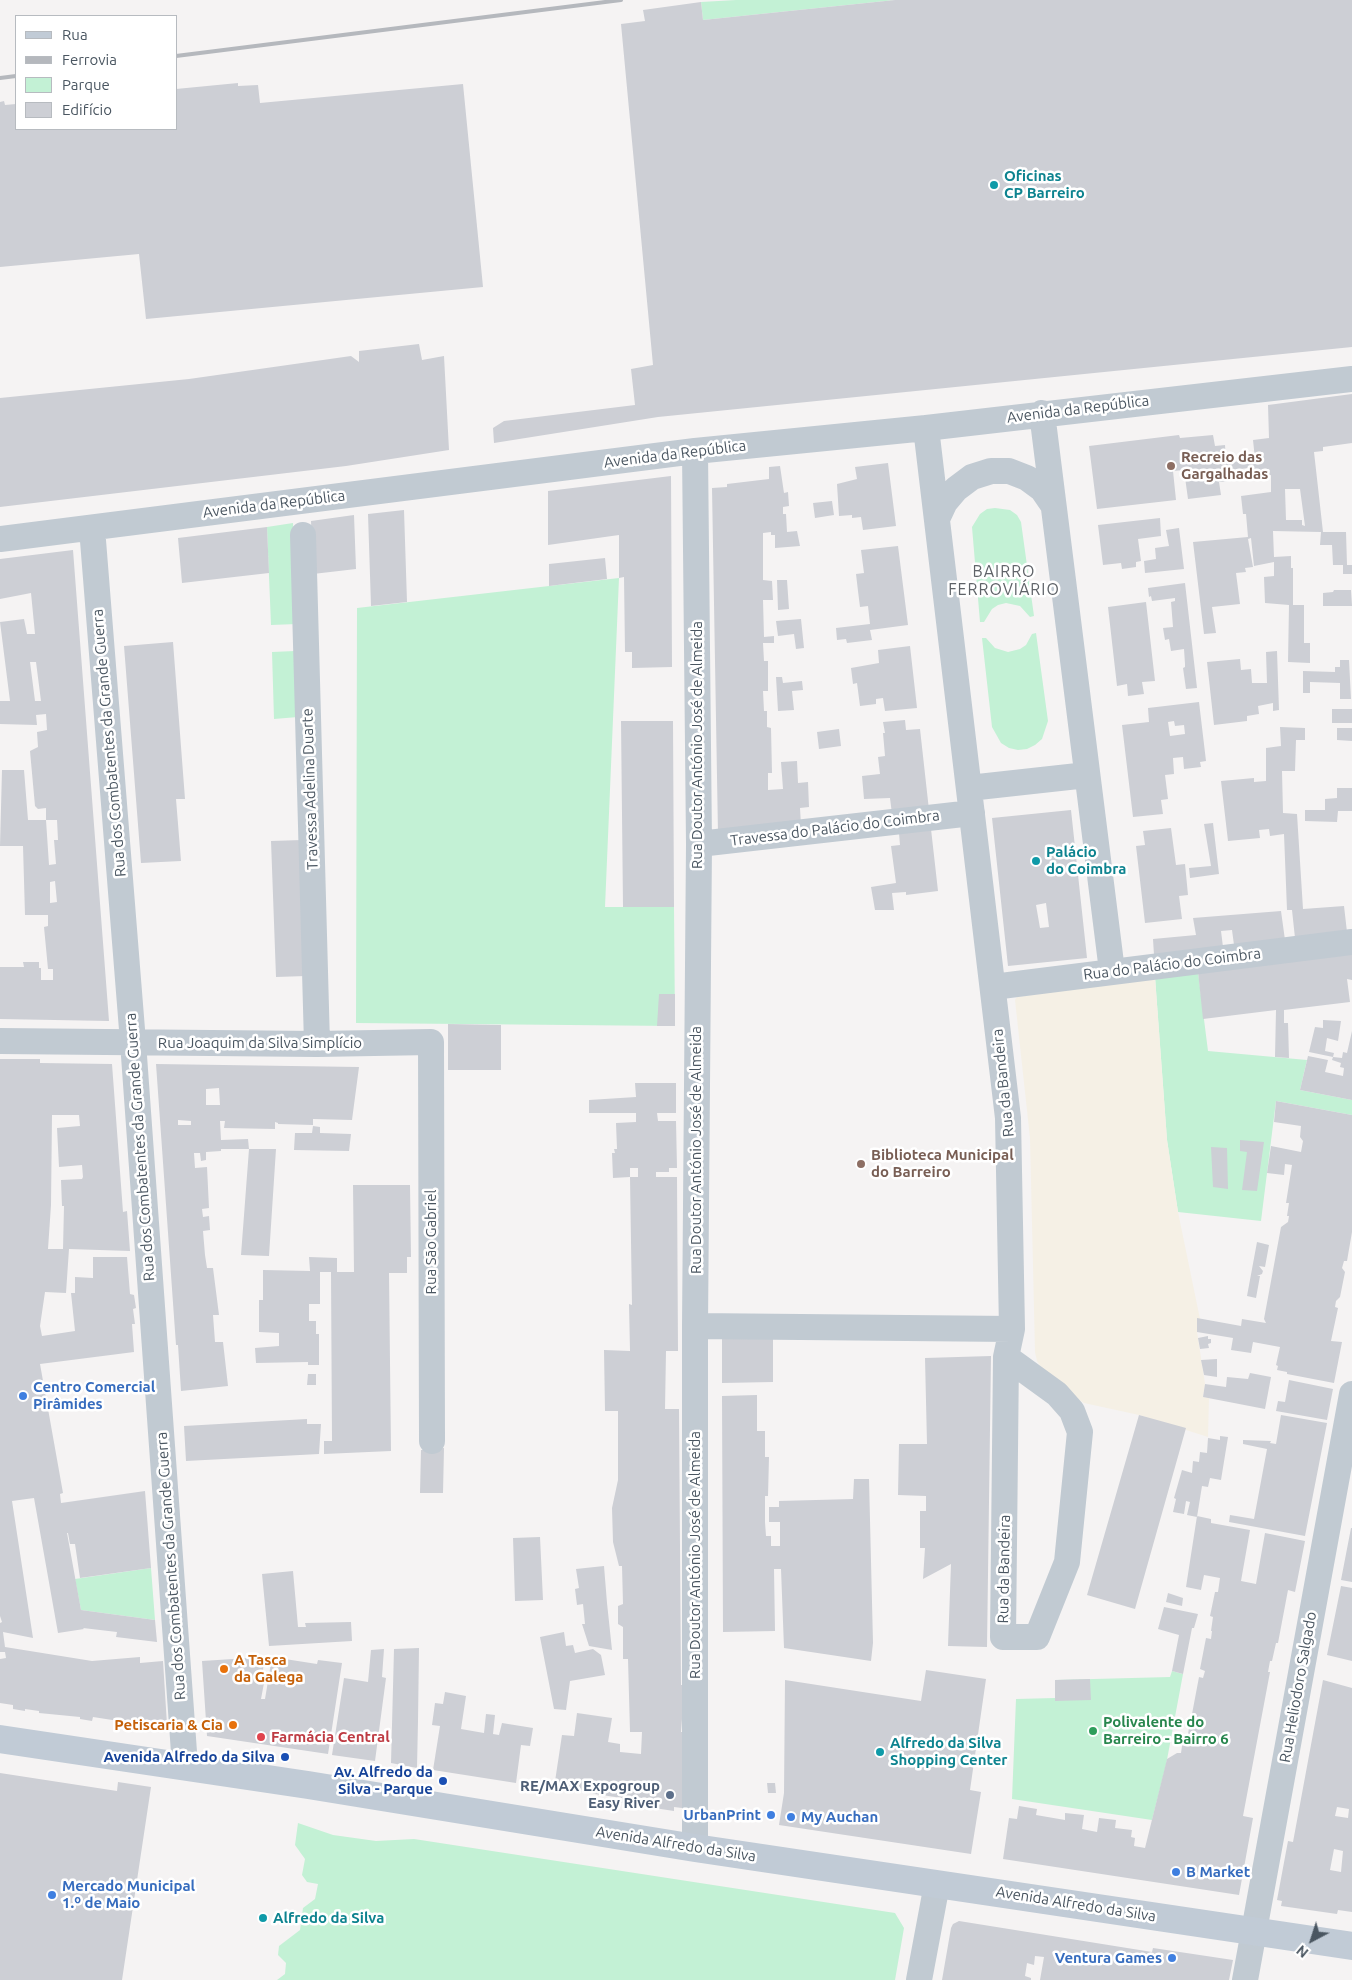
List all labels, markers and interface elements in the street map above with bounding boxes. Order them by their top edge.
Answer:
legend [15,15,178,130]
text: Rua [62,26,88,43]
text: Ferrovia [62,51,117,68]
text: Parque [62,76,110,93]
text: Edifício [62,101,112,118]
place label: Oficinas CP Barreiro [1004,167,1085,202]
marker: Oficinas CP Barreiro [988,179,1000,191]
street label: Avenida da República [1006,391,1150,427]
street label: Avenida da República [603,436,747,472]
place label: Recreio das Gargalhadas [1181,448,1268,483]
marker: Recreio das Gargalhadas [1165,460,1177,472]
street label: Avenida da República [202,486,346,522]
district label: BAIRRO FERROVIÁRIO [947,562,1061,600]
street label: Rua dos Combatentes da Grande Guerra [88,608,130,878]
street label: Rua Doutor António José de Almeida [688,621,706,869]
street label: Travessa Adelina Duarte [298,708,322,870]
street label: Travessa do Palácio do Coimbra [729,806,941,850]
place label: Palácio do Coimbra [1046,843,1126,878]
marker: Palácio do Coimbra [1030,855,1042,867]
street label: Rua do Palácio do Coimbra [1082,944,1262,984]
street label: Rua dos Combatentes da Grande Guerra [122,1012,158,1282]
street label: Rua Doutor António José de Almeida [687,1026,705,1274]
street label: Rua da Bandeira [988,1028,1018,1138]
street label: Rua Joaquim da Silva Simplício [158,1034,362,1052]
place label: Biblioteca Municipal do Barreiro [871,1146,1014,1181]
marker: Biblioteca Municipal do Barreiro [855,1158,867,1170]
street label: Rua São Gabriel [422,1190,440,1294]
place label: Centro Comercial Pirâmides [33,1378,155,1413]
marker: Centro Comercial Pirâmides [17,1390,29,1402]
street label: Rua dos Combatentes da Grande Guerra [153,1431,189,1701]
street label: Rua Doutor António José de Almeida [686,1431,704,1679]
street label: Rua da Bandeira [994,1514,1014,1624]
street label: Rua Heliodoro Salgado [1276,1610,1320,1764]
place label: A Tasca da Galega [234,1651,303,1686]
marker: A Tasca da Galega [218,1663,230,1675]
place label: Polivalente do Barreiro - Bairro 6 [1103,1713,1229,1748]
place label: Petiscaria & Cia [114,1716,223,1734]
marker: Petiscaria & Cia [227,1719,239,1731]
marker: Polivalente do Barreiro - Bairro 6 [1087,1725,1099,1737]
place label: Farmácia Central [271,1728,390,1746]
marker: Farmácia Central [255,1731,267,1743]
place label: Alfredo da Silva Shopping Center [890,1734,1008,1769]
marker: Alfredo da Silva Shopping Center [874,1746,886,1758]
place label: Avenida Alfredo da Silva [103,1748,275,1766]
marker: Avenida Alfredo da Silva [279,1751,291,1763]
place label: Av. Alfredo da Silva - Parque [334,1763,433,1798]
marker: Av. Alfredo da Silva - Parque [437,1775,449,1787]
place label: RE/MAX Expogroup Easy River [520,1777,660,1812]
marker: RE/MAX Expogroup Easy River [664,1789,676,1801]
place label: UrbanPrint [683,1806,761,1824]
place label: My Auchan [801,1808,878,1826]
marker: UrbanPrint [765,1809,777,1821]
marker: My Auchan [785,1811,797,1823]
street label: Avenida Alfredo da Silva [595,1822,757,1866]
place label: B Market [1186,1863,1250,1881]
marker: B Market [1170,1866,1182,1878]
place label: Mercado Municipal 1.º de Maio [62,1877,195,1912]
street label: Avenida Alfredo da Silva [995,1882,1157,1926]
marker: Mercado Municipal 1.º de Maio [46,1889,58,1901]
place label: Alfredo da Silva [273,1909,384,1927]
marker: Alfredo da Silva [257,1912,269,1924]
north arrow [1287,1915,1337,1965]
text: N [1293,1942,1312,1961]
place label: Ventura Games [1055,1949,1162,1967]
marker: Ventura Games [1166,1952,1178,1964]

